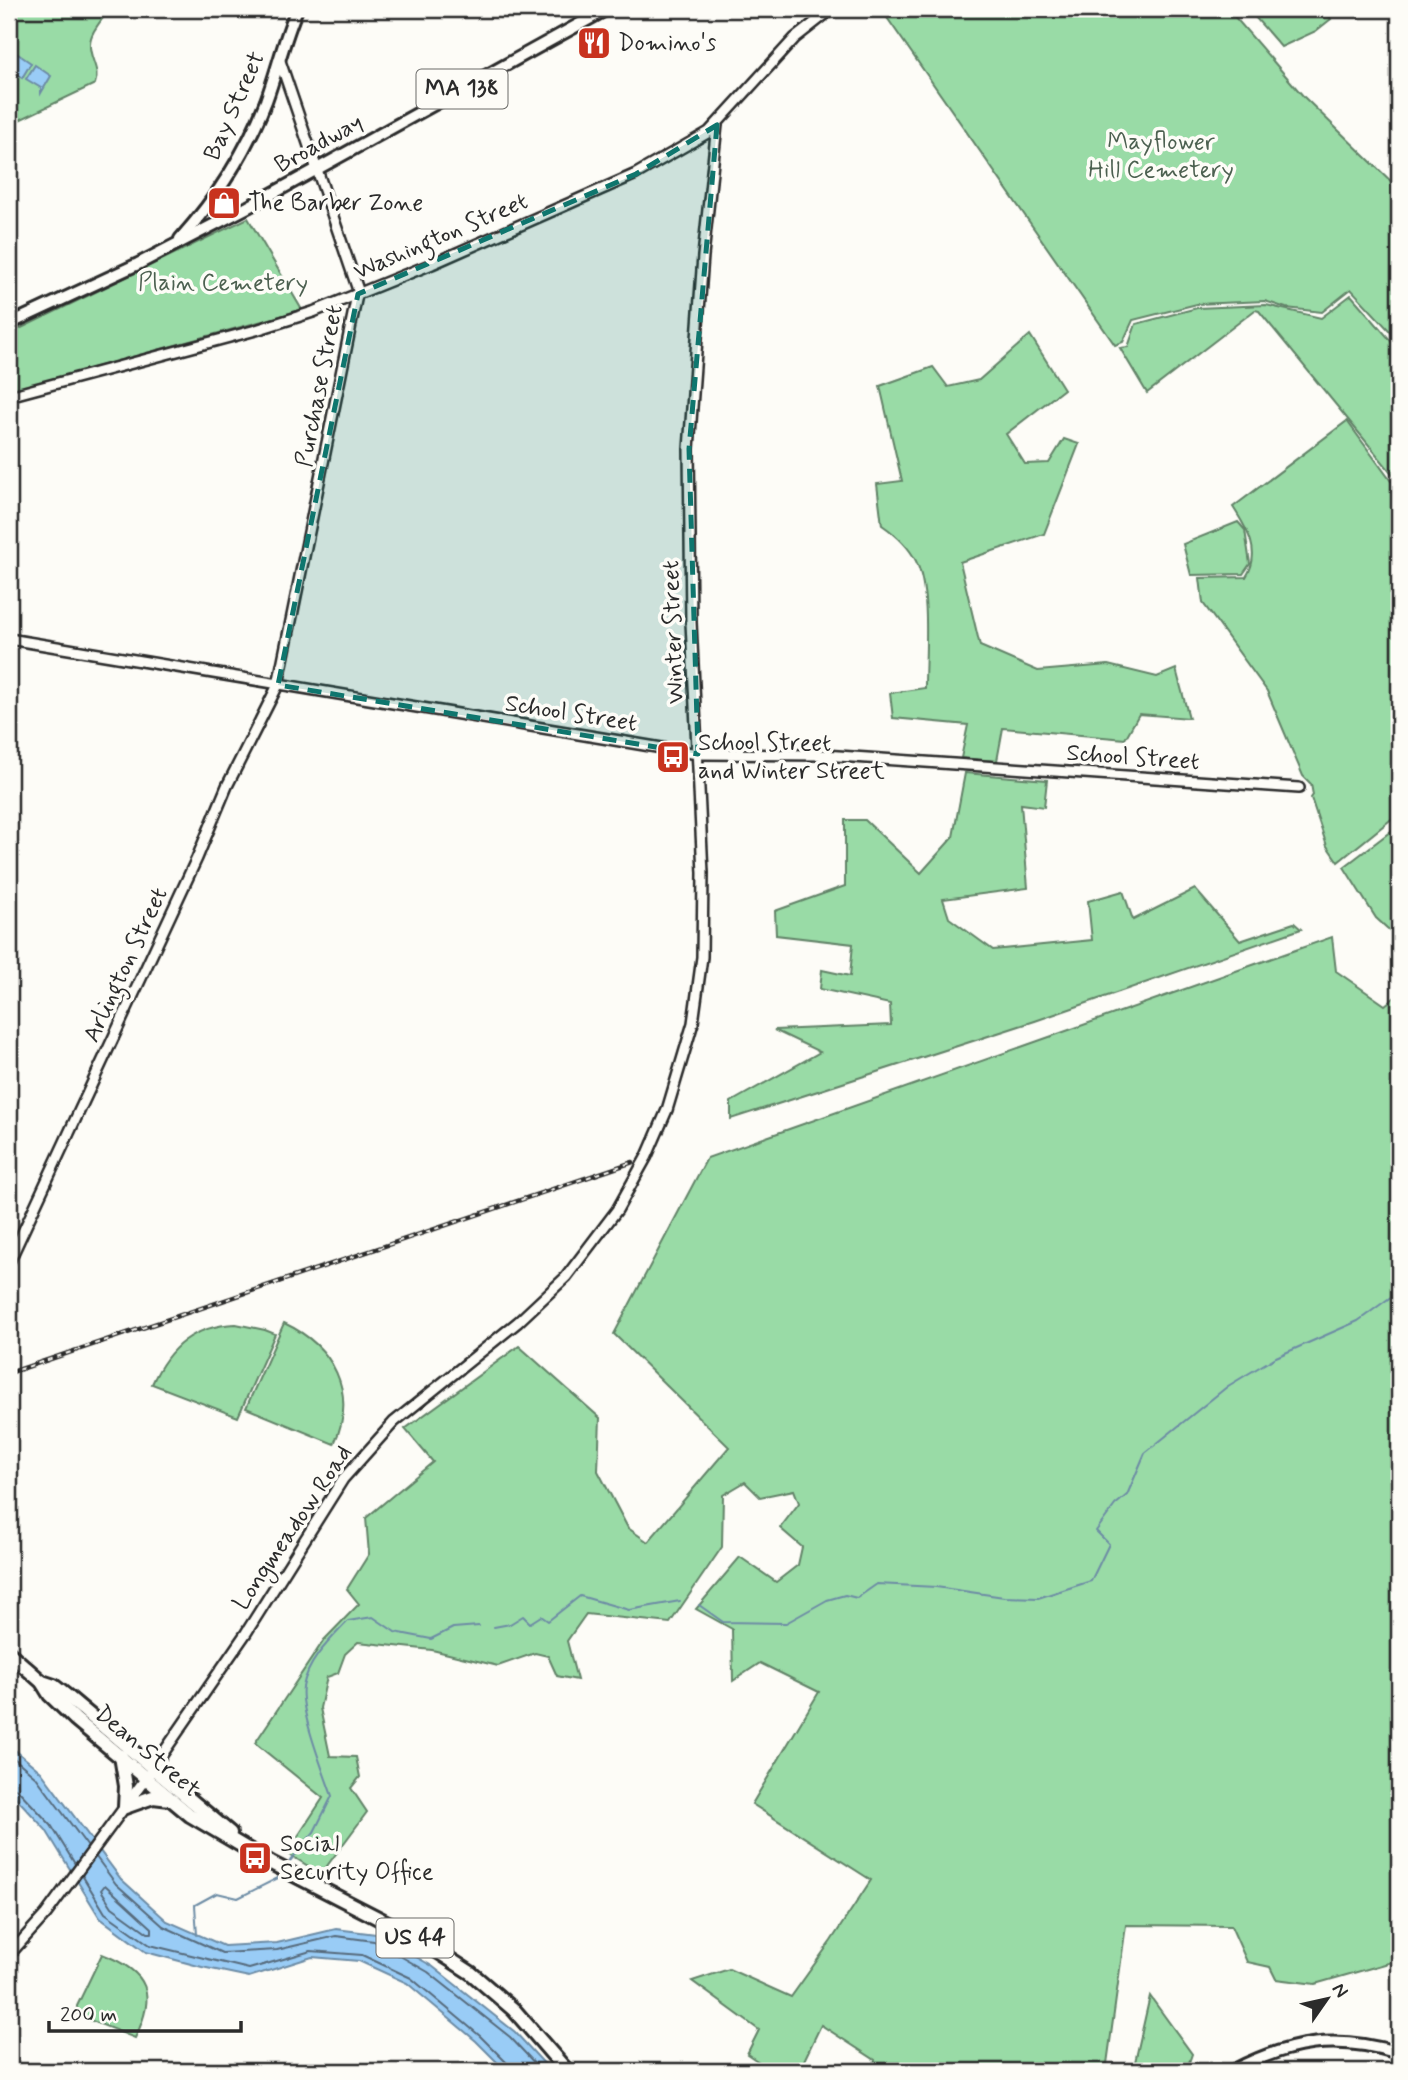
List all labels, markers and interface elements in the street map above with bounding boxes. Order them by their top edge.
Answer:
restaurant icon: Domino's [575,24,613,62]
place label: Domino's [618,28,717,59]
street label: Bay Street [197,47,273,165]
road number: MA 138 [416,69,508,108]
street label: Broadway [269,107,369,181]
park label: Mayflower Hill Cemetery [1088,127,1234,186]
shop icon: The Barber Zone [205,184,243,222]
street label: Washington Street [349,186,534,290]
place label: The Barber Zone [248,188,423,219]
park label: Plain Cemetery [138,268,308,299]
street label: Purchase Street [289,302,351,470]
street label: Winter Street [656,560,692,704]
street label: School Street [503,688,639,740]
place label: School Street and Winter Street [698,728,885,787]
bus stop icon: School Street and Winter Street [654,738,692,776]
street label: School Street [1065,738,1201,778]
street label: Arlington Street [77,882,178,1049]
street label: Longmeadow Road [226,1440,361,1618]
street label: Dean Street [88,1699,206,1805]
place label: Social Security Office [280,1829,434,1888]
bus stop icon: Social Security Office [236,1839,274,1877]
road number: US 44 [376,1918,453,1957]
north arrow [1292,1965,1362,2035]
text: N [1326,1978,1354,2003]
scale bar [49,1989,242,2033]
text: 200 m [60,2001,117,2029]

